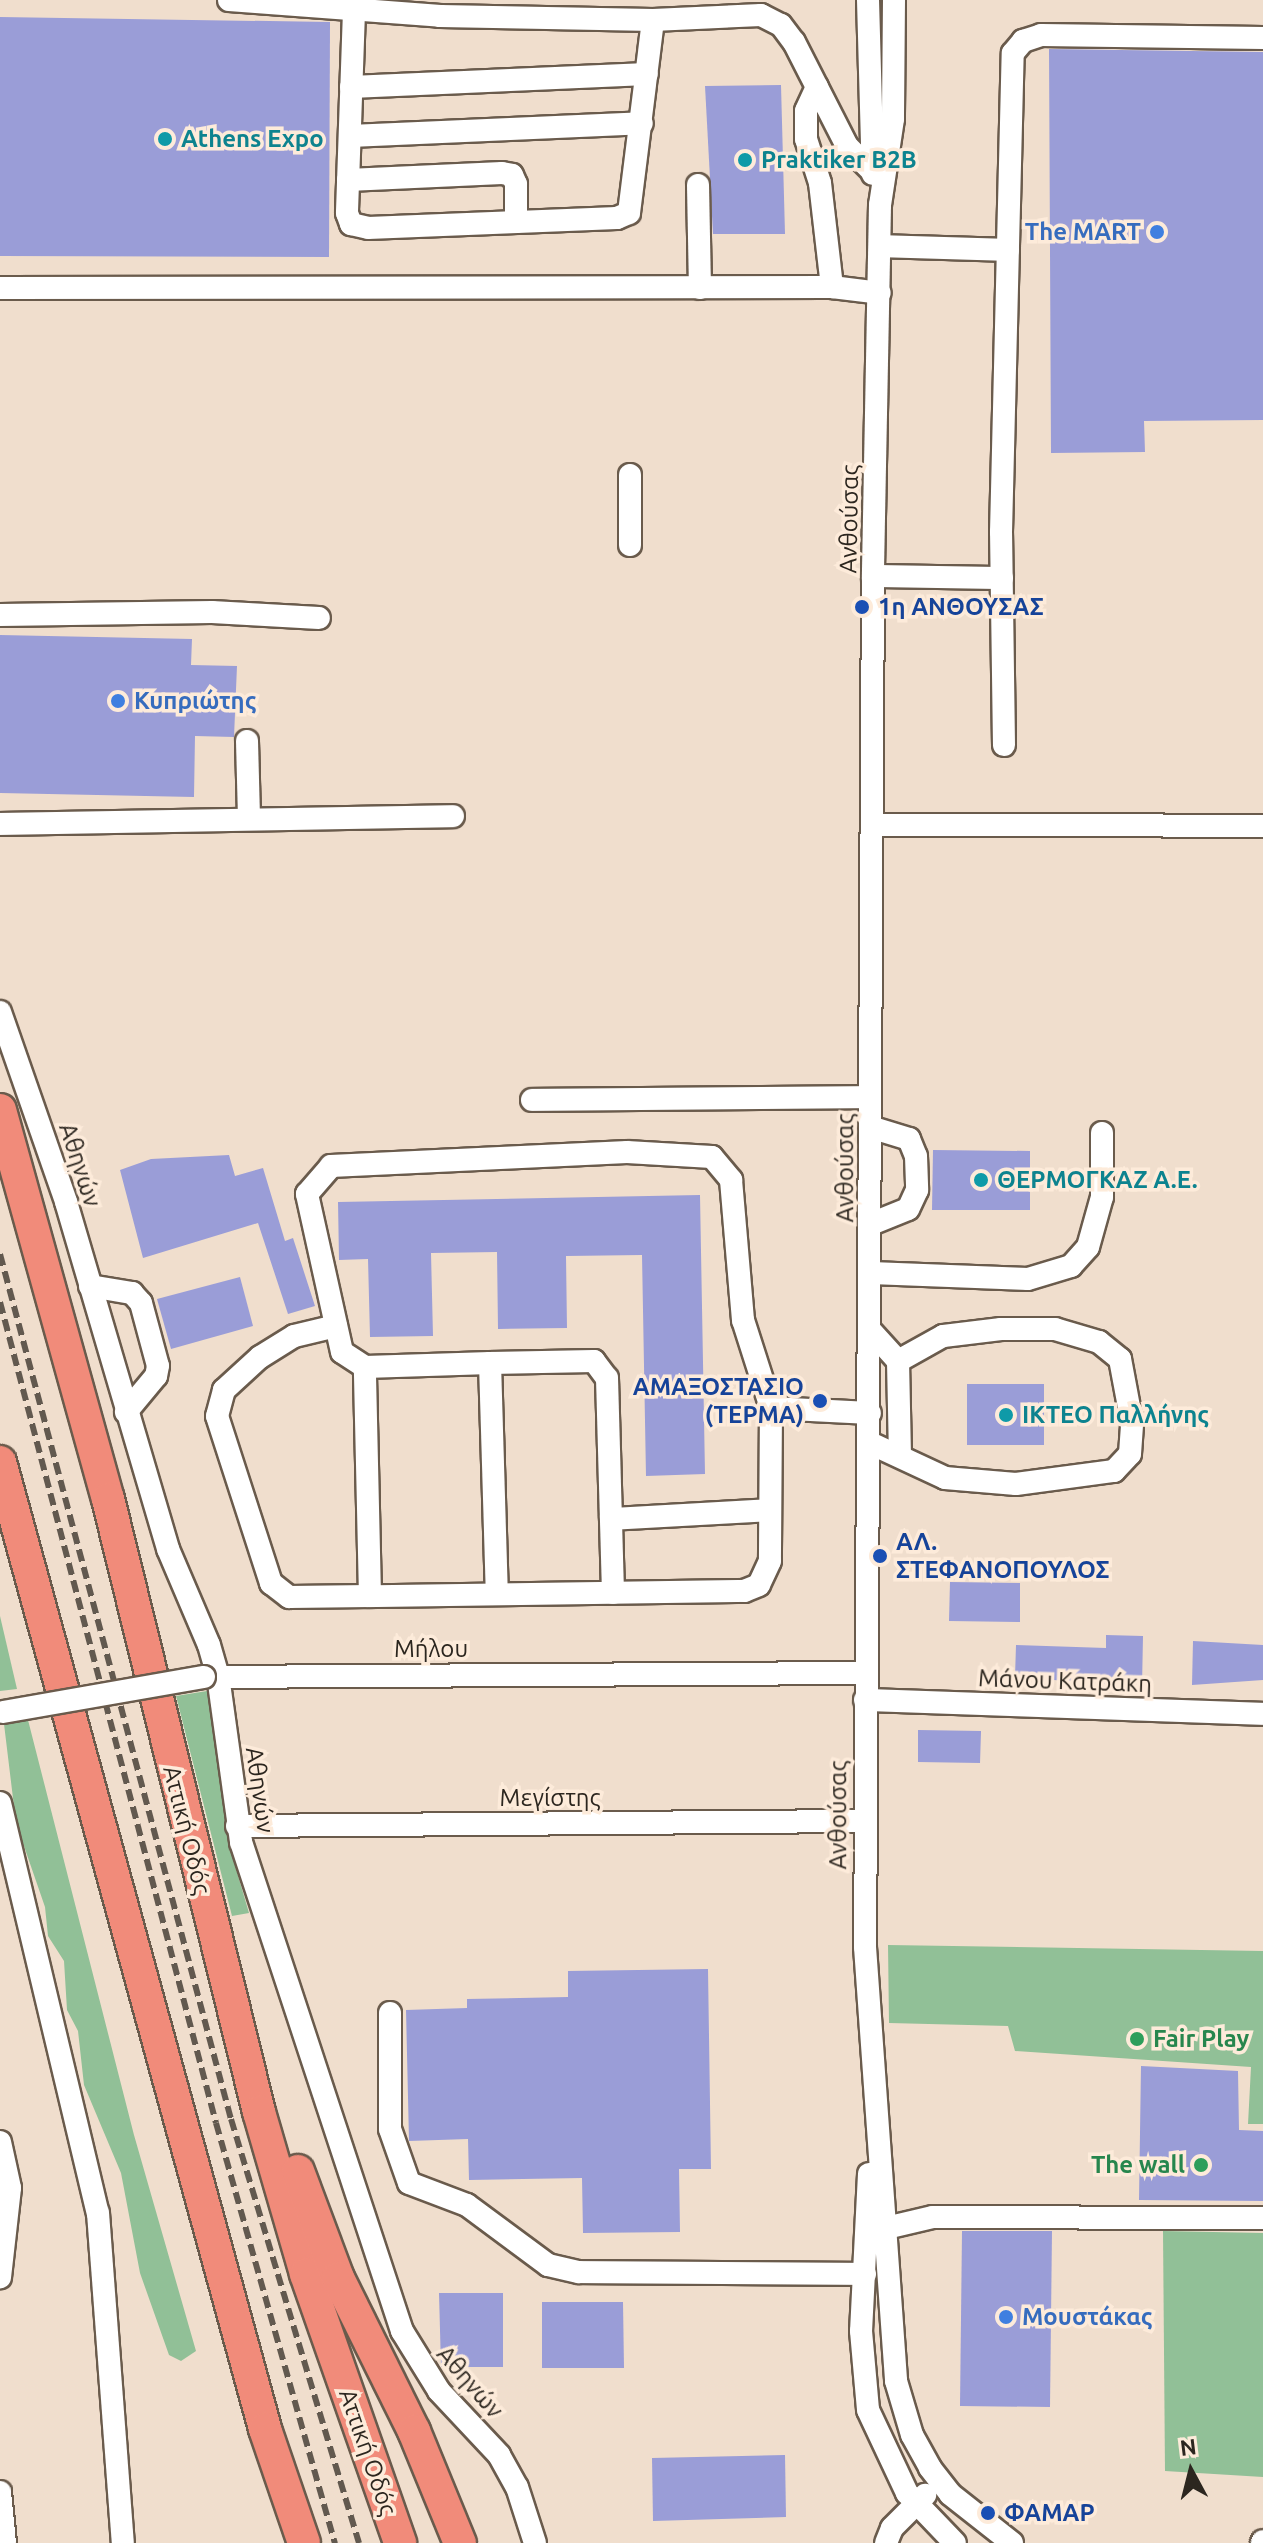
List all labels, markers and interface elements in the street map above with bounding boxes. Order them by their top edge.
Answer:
place label: Athens Expo [181,125,324,153]
marker: Athens Expo [156,130,174,148]
place label: Praktiker B2B [761,146,917,174]
marker: Praktiker B2B [736,151,754,169]
place label: The MART [1025,218,1141,246]
marker: The MART [1148,223,1166,241]
street label: Ανθούσας [834,464,864,574]
place label: 1η ΑΝΘΟΥΣΑΣ [878,593,1044,621]
marker: 1η ΑΝΘΟΥΣΑΣ [853,598,871,616]
place label: Κυπριώτης [134,687,256,715]
marker: Κυπριώτης [109,692,127,710]
street label: Ανθούσας [831,1114,859,1222]
street label: Αθηνών [53,1119,107,1211]
place label: ΘΕΡΜΟΓΚΑΖ Α.Ε. [997,1166,1198,1194]
marker: ΘΕΡΜΟΓΚΑΖ Α.Ε. [972,1171,990,1189]
place label: ΑΜΑΞΟΣΤΑΣΙΟ (ΤΕΡΜΑ) [633,1373,804,1429]
marker: ΑΜΑΞΟΣΤΑΣΙΟ (ΤΕΡΜΑ) [811,1392,829,1410]
place label: ΙΚΤΕΟ Παλλήνης [1022,1401,1209,1429]
marker: ΙΚΤΕΟ Παλλήνης [997,1406,1015,1424]
place label: ΑΛ. ΣΤΕΦΑΝΟΠΟΥΛΟΣ [896,1528,1110,1584]
marker: ΑΛ. ΣΤΕΦΑΝΟΠΟΥΛΟΣ [871,1547,889,1565]
street label: Μήλου [394,1635,468,1663]
street label: Μάνου Κατράκη [978,1664,1152,1698]
street label: Αθηνών [240,1745,280,1835]
street label: Ανθούσας [824,1761,852,1869]
street label: Αττική Οδός [157,1763,217,1897]
street label: Μεγίστης [500,1784,600,1812]
place label: Fair Play [1153,2025,1249,2053]
marker: Fair Play [1128,2030,1146,2048]
place label: The wall [1091,2151,1185,2179]
marker: The wall [1192,2156,1210,2174]
place label: Μουστάκας [1022,2303,1153,2331]
marker: Μουστάκας [997,2308,1015,2326]
street label: Αθηνών [431,2340,509,2424]
street label: Αττική Οδός [333,2385,403,2519]
north arrow [1151,2431,1231,2511]
text: N [1178,2433,1198,2460]
place label: ΦΑΜΑΡ [1004,2499,1095,2527]
marker: ΦΑΜΑΡ [979,2504,997,2522]

